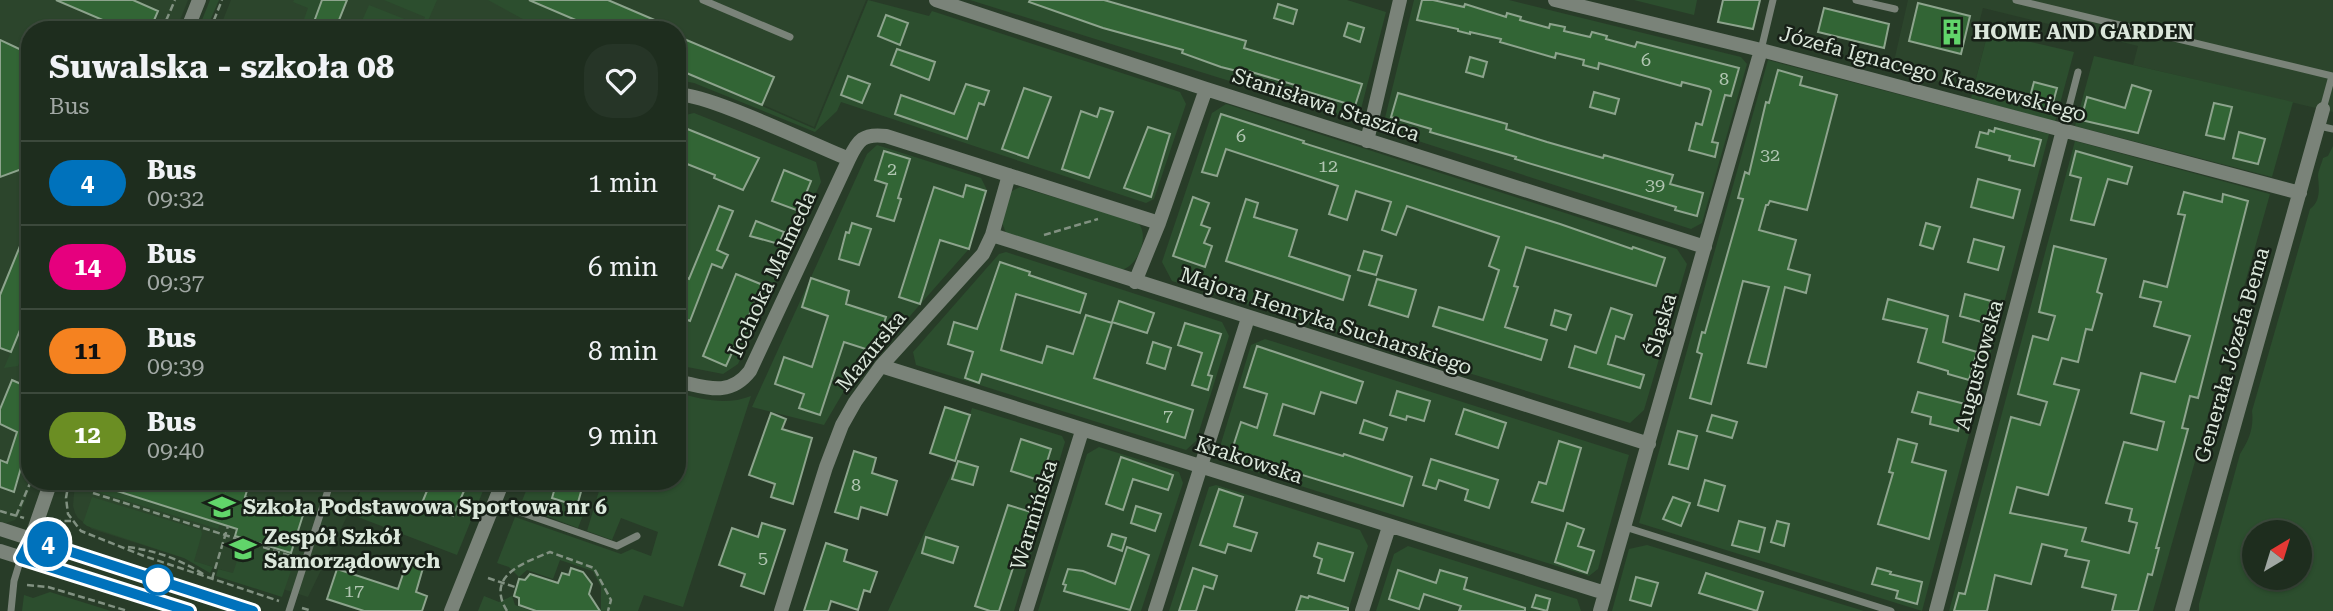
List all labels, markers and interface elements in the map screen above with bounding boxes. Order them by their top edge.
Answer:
building icon: HOME AND GARDEN [1937,17,1967,47]
place label: HOME AND GARDEN [1973,20,2194,44]
street label: Józefa Ignacego Kraszewskiego [1777,21,2089,127]
button: heart [584,44,658,118]
text: Suwalska - szkoła 08 [49,47,394,86]
house number: 6 [1641,49,1651,70]
street label: Stanisława Staszica [1229,63,1423,147]
house number: 8 [1719,68,1729,89]
text: Bus [49,93,89,120]
house number: 6 [1236,125,1246,146]
house number: 32 [1760,144,1780,165]
text: Bus [147,155,196,185]
house number: 12 [1318,155,1338,176]
house number: 2 [887,158,897,179]
text: 1 min [588,168,658,198]
text: 4 [81,169,94,197]
house number: 39 [1645,174,1665,195]
text: 09:32 [147,185,204,212]
street label: Icchoka Malmeda [723,187,821,361]
text: Bus [147,239,196,269]
street label: Generała Józefa Bema [2190,244,2274,466]
text: 6 min [588,252,658,282]
text: 14 [74,253,101,281]
street label: Majora Henryka Sucharskiego [1177,262,1475,380]
text: 09:37 [147,269,204,296]
street label: Śląska [1640,290,1682,359]
street label: Augustowska [1950,297,2008,433]
street label: Mazurska [831,305,911,396]
text: Bus [147,323,196,353]
text: 8 min [588,336,658,366]
text: 11 [74,337,101,365]
text: 09:39 [147,353,204,380]
house number: 7 [1163,405,1173,426]
text: Bus [147,407,196,437]
text: 9 min [588,420,658,450]
text: 12 [74,421,101,449]
street label: Krakowska [1192,431,1306,489]
text: 09:40 [147,437,204,464]
street label: Warmińska [1006,456,1062,573]
house number: 8 [851,474,861,495]
school or university icon: Szkoła Podstawowa Sportowa nr 6 [207,492,237,522]
place label: Szkoła Podstawowa Sportowa nr 6 [243,495,607,519]
north arrow [2242,520,2312,590]
map controls [2242,520,2312,590]
line badge: 4 [25,521,71,567]
place label: Zespół Szkół Samorządowych [264,525,440,573]
text: 4 [41,530,55,558]
school or university icon: Zespół Szkół Samorządowych [228,534,258,564]
house number: 5 [758,547,768,568]
unlabelled marker [143,565,173,595]
house number: 17 [344,580,364,601]

